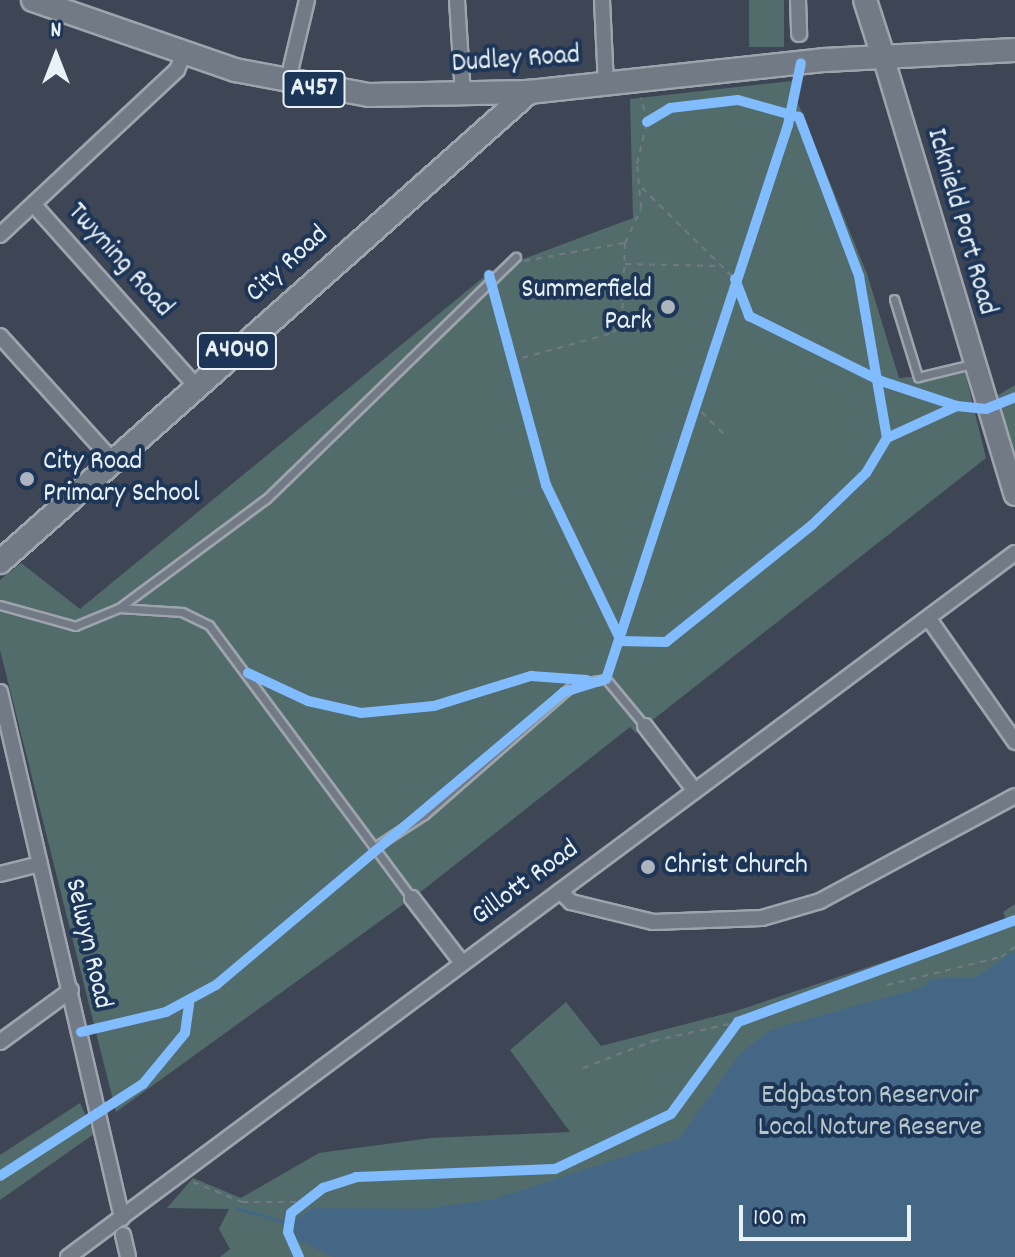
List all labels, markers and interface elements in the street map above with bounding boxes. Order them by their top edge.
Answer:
north arrow [16,16,96,96]
text: N [51,16,61,47]
street label: Dudley Road [451,40,581,82]
road number: A457 [282,67,346,111]
street label: Icknield Port Road [917,125,1003,319]
street label: Twyning Road [59,197,179,325]
street label: City Road [240,219,336,311]
place label: Summerfield Park [521,274,652,340]
marker: Summerfield Park [659,298,677,316]
road number: A4040 [195,329,279,373]
place label: City Road Primary School [43,446,200,512]
marker: City Road Primary School [18,470,36,488]
street label: Gillott Road [466,834,586,934]
place label: Christ Church [664,850,808,884]
marker: Christ Church [639,858,657,876]
street label: Selwyn Road [56,876,118,1012]
park label: Edgbaston Reservoir Local Nature Reserve [758,1080,982,1146]
scale bar [743,1189,915,1239]
text: 100 m [753,1202,806,1236]

